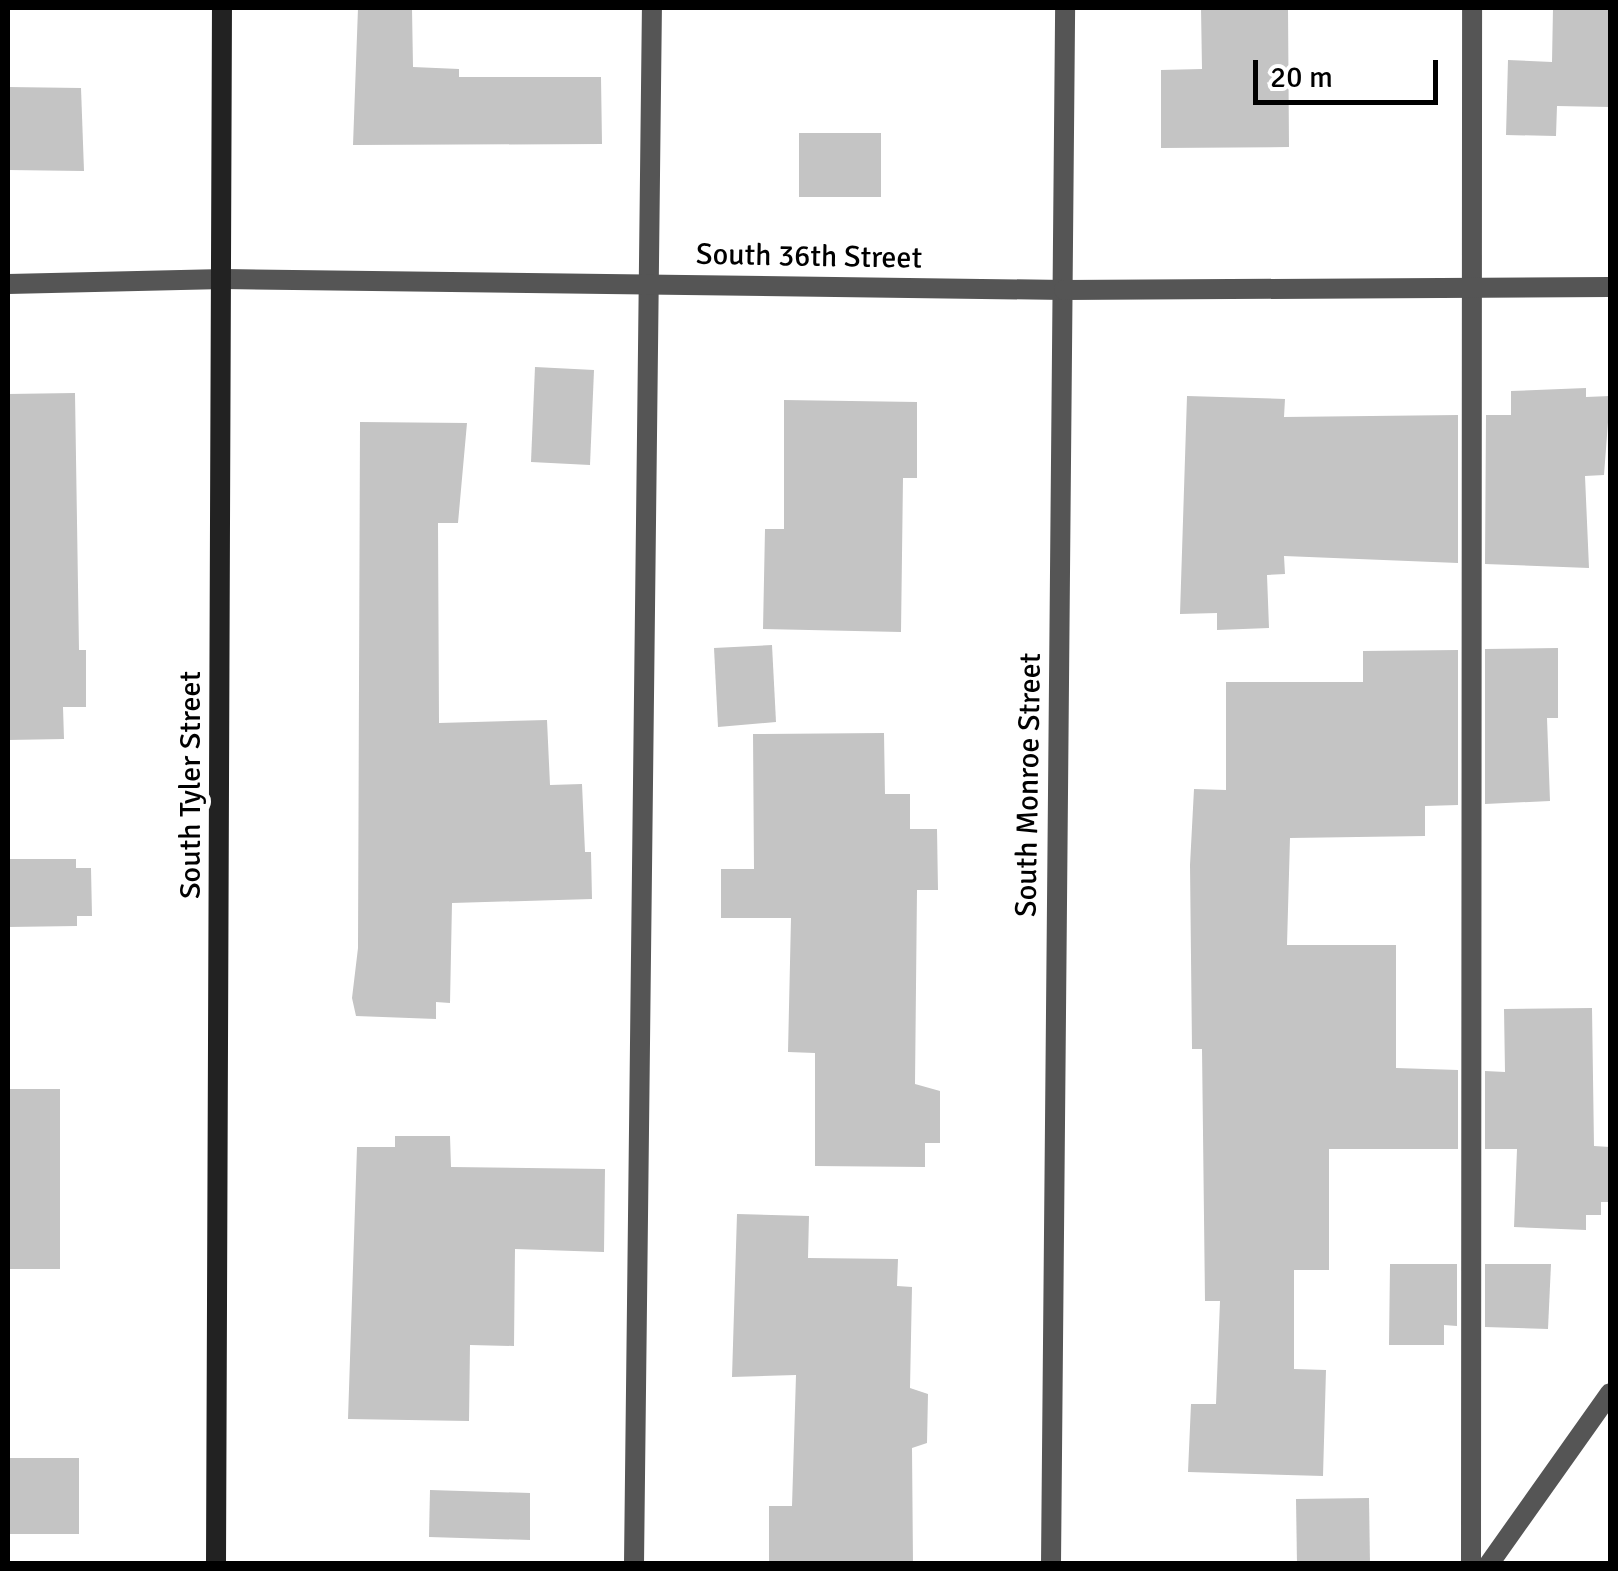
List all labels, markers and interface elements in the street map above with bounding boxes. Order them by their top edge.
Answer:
scale bar [1258,40,1443,102]
text: 20 m [1270,59,1333,96]
street label: South 36th Street [696,237,922,277]
street label: South Monroe Street [1009,653,1049,917]
street label: South Tyler Street [173,671,209,899]

